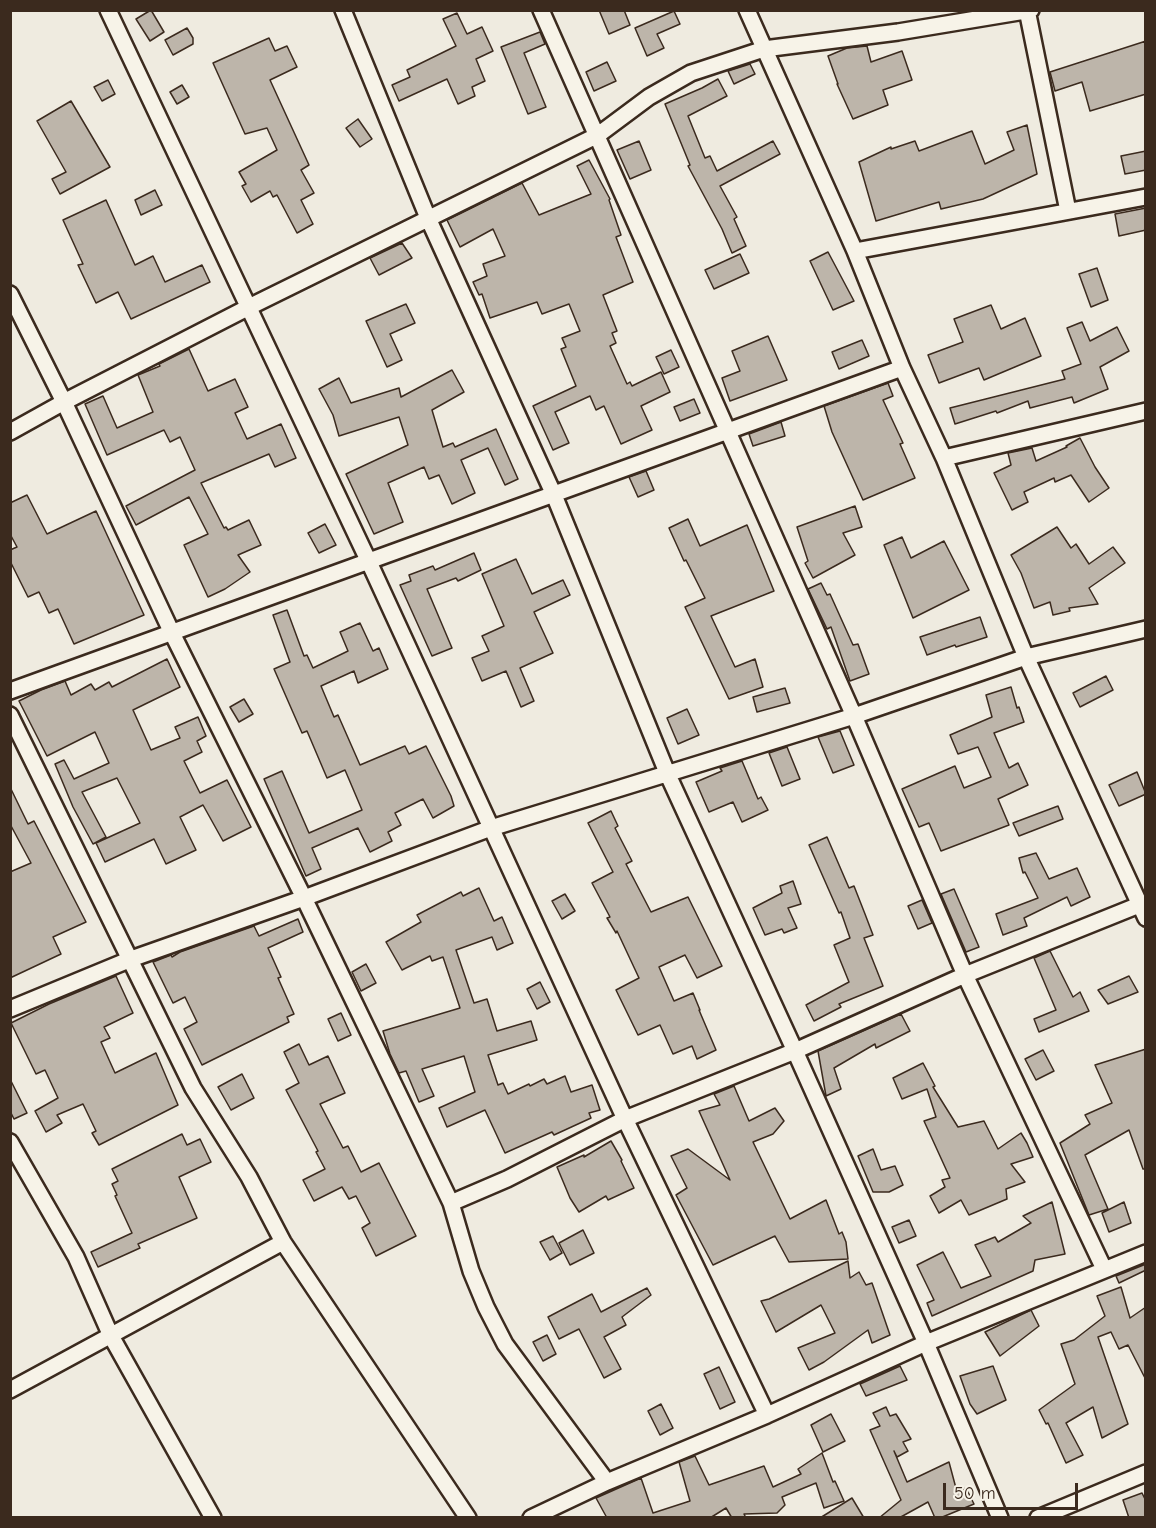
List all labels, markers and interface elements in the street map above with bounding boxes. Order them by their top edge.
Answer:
scale bar [946,1471,1081,1509]
text: 50 m [954,1483,996,1504]

